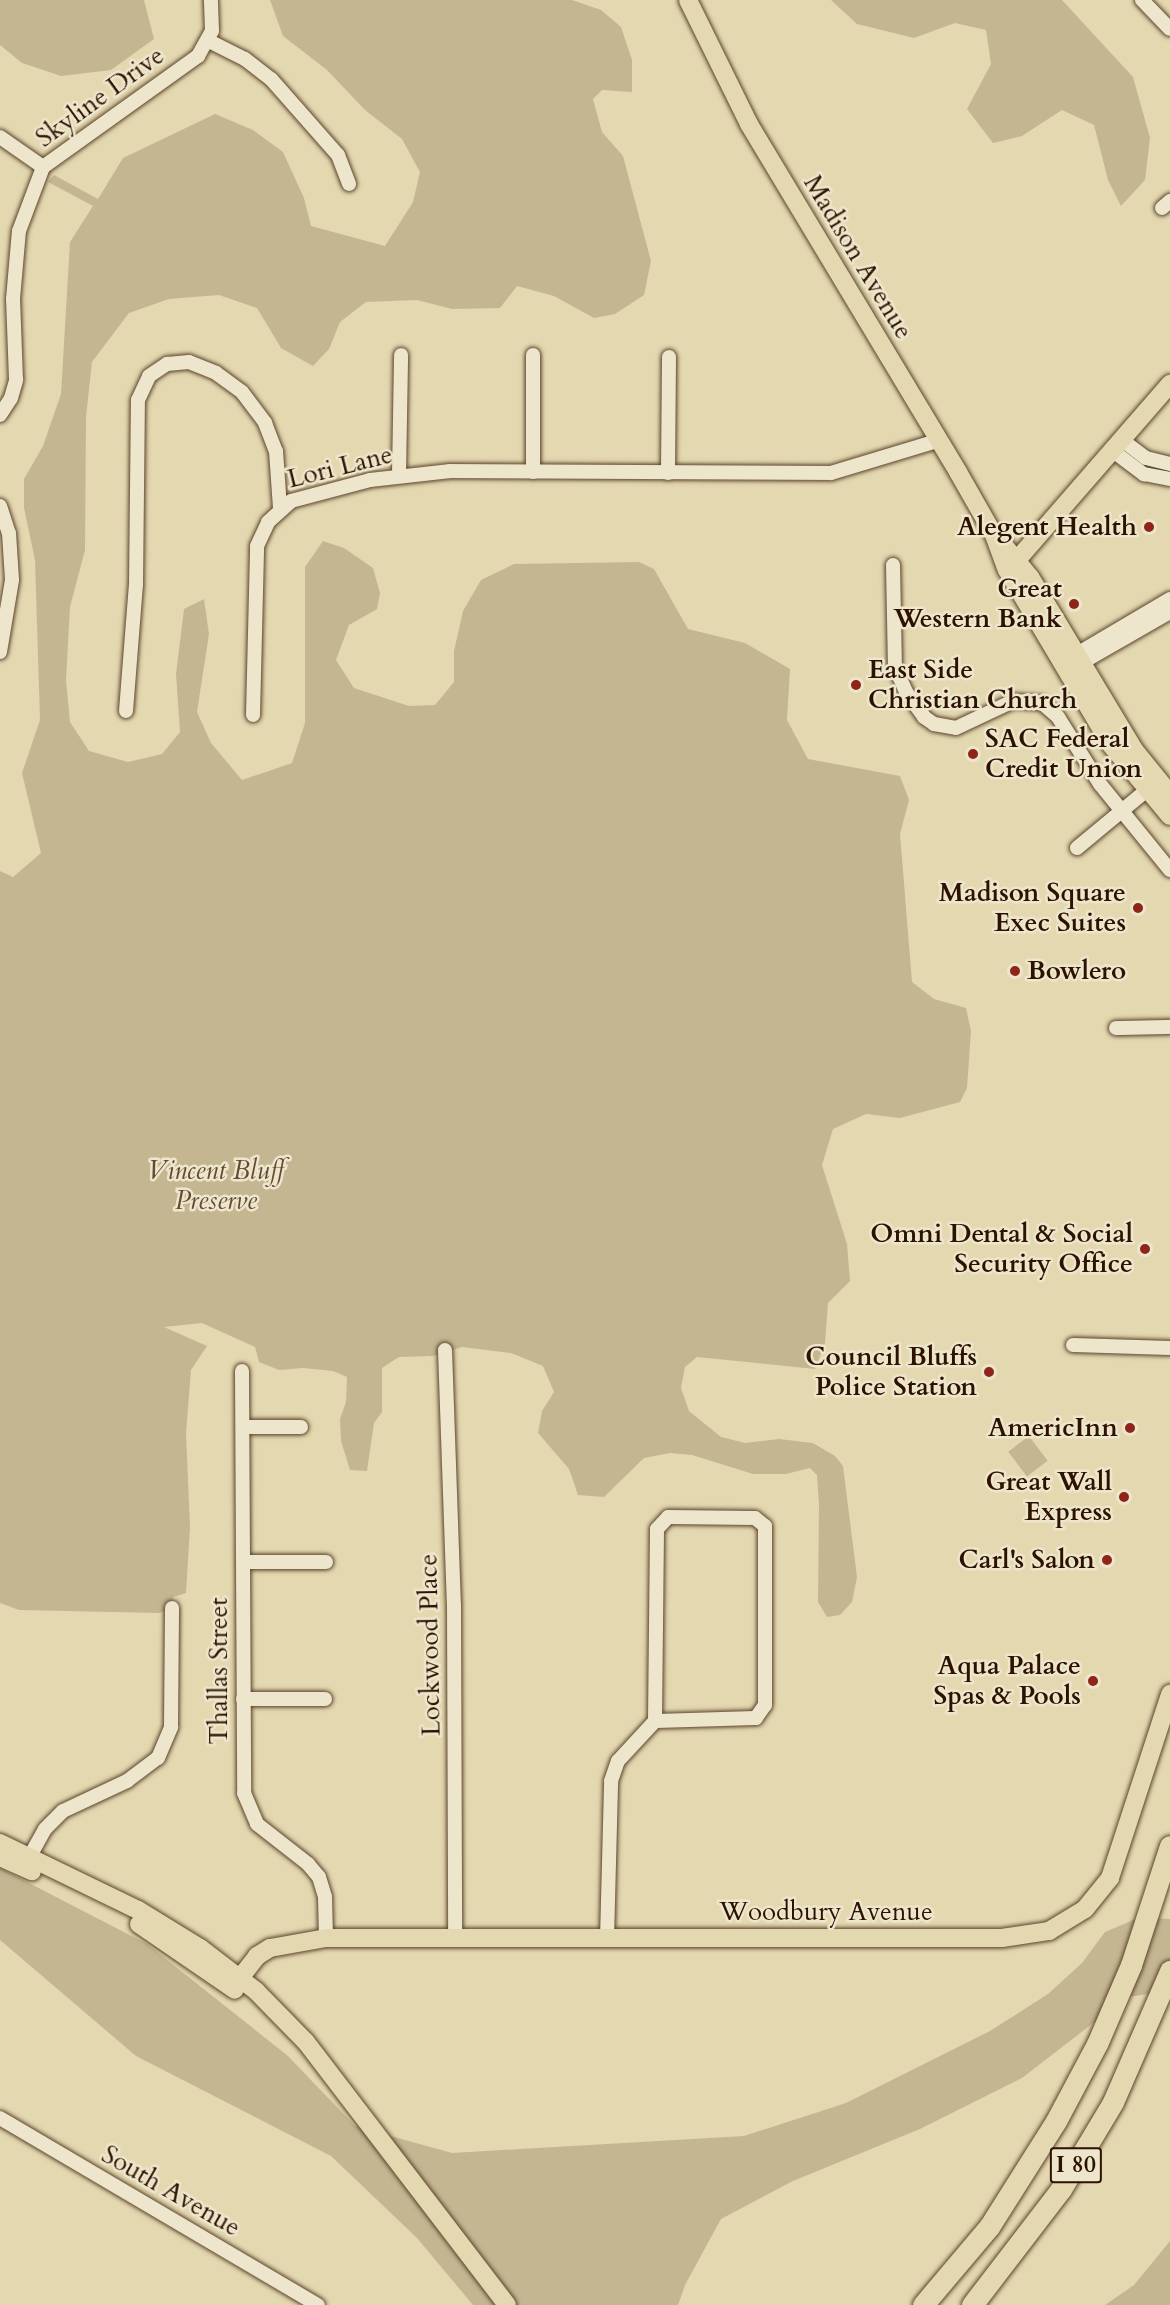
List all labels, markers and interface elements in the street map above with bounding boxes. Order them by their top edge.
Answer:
street label: Skyline Drive [30,40,170,154]
street label: Madison Avenue [797,169,919,345]
street label: Lori Lane [284,439,396,495]
place label: Alegent Health [957,511,1137,543]
marker: Alegent Health [1142,520,1156,534]
place label: Great Western Bank [894,573,1062,634]
marker: Great Western Bank [1067,597,1081,611]
place label: East Side Christian Church [868,654,1077,716]
marker: East Side Christian Church [849,678,863,692]
place label: SAC Federal Credit Union [985,723,1142,784]
marker: SAC Federal Credit Union [966,747,980,761]
place label: Madison Square Exec Suites [939,877,1126,939]
marker: Madison Square Exec Suites [1131,901,1145,915]
place label: Bowlero [1027,955,1126,987]
marker: Bowlero [1008,964,1022,978]
park label: Vincent Bluff Preserve [148,1155,284,1216]
place label: Omni Dental & Social Security Office [870,1218,1133,1280]
marker: Omni Dental & Social Security Office [1138,1242,1152,1256]
place label: Council Bluffs Police Station [805,1341,977,1402]
marker: Council Bluffs Police Station [982,1365,996,1379]
place label: AmericInn [988,1412,1118,1444]
marker: AmericInn [1123,1421,1137,1435]
place label: Great Wall Express [986,1466,1112,1528]
marker: Great Wall Express [1117,1490,1131,1504]
place label: Carl's Salon [958,1544,1095,1576]
marker: Carl's Salon [1100,1553,1114,1567]
street label: Lockwood Place [413,1554,447,1736]
street label: Thallas Street [203,1597,235,1745]
place label: Aqua Palace Spas & Pools [934,1650,1081,1712]
marker: Aqua Palace Spas & Pools [1086,1674,1100,1688]
street label: Woodbury Avenue [719,1896,933,1928]
street label: South Avenue [96,2139,246,2243]
road number: I 80 [1049,2144,1103,2186]

